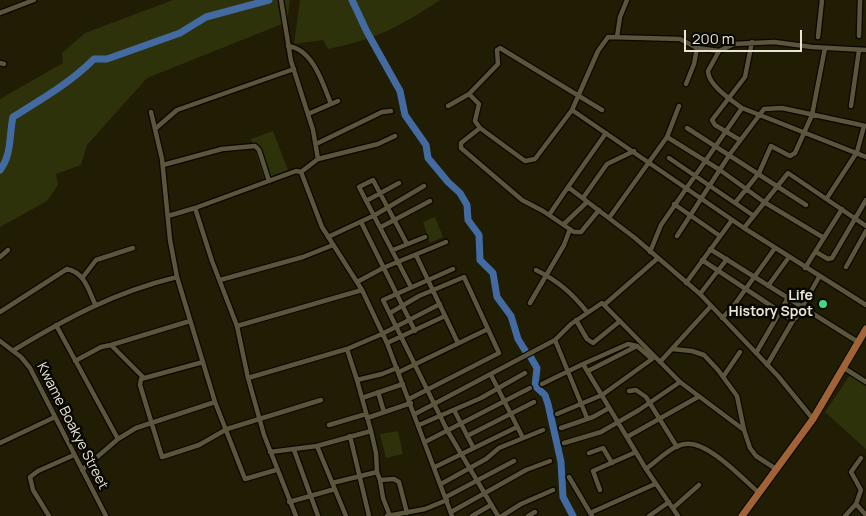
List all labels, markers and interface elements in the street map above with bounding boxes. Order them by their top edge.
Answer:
scale bar [686,20,804,52]
text: 200 m [692,28,735,49]
place label: Life History Spot [729,288,813,321]
marker: Life History Spot [817,298,829,310]
street label: Kwame Boakye Street [33,360,111,492]

